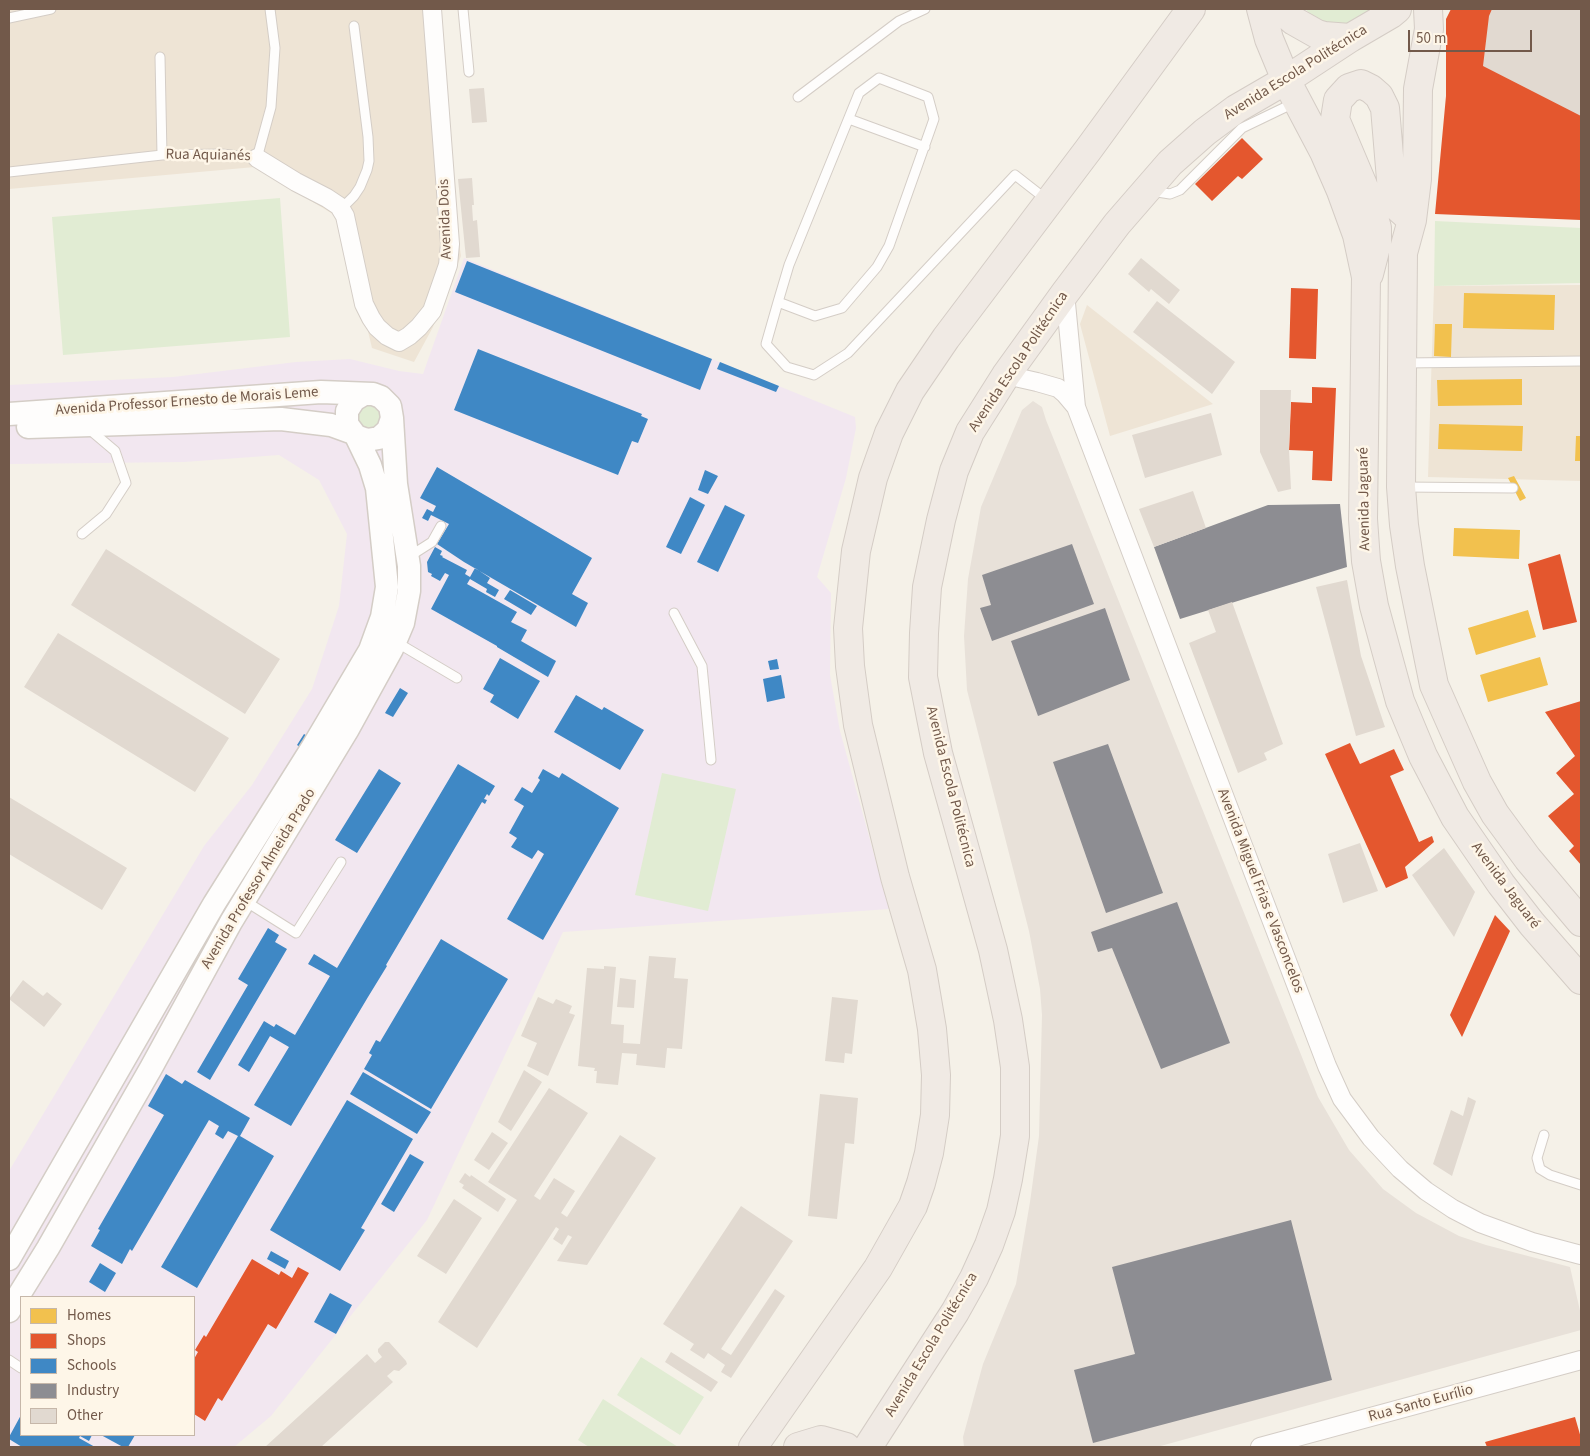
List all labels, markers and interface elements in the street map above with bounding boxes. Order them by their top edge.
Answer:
scale bar [1410,20,1534,52]
street label: Avenida Escola Politécnica [1221,22,1371,124]
text: 50 m [1416,28,1446,49]
street label: Rua Aquianés [165,146,251,166]
street label: Avenida Dois [436,178,456,260]
street label: Avenida Escola Politécnica [965,288,1073,436]
street label: Avenida Professor Ernesto de Morais Leme [55,384,319,420]
street label: Avenida Jaguaré [1355,447,1375,551]
street label: Avenida Escola Politécnica [921,705,979,869]
street label: Avenida Professor Almeida Prado [198,786,320,972]
street label: Avenida Miguel Frias e Vasconcelos [1213,786,1307,996]
street label: Avenida Jaguaré [1467,839,1543,933]
street label: Avenida Escola Politécnica [882,1269,982,1421]
legend [20,1296,195,1436]
text: Homes [67,1305,111,1326]
text: Shops [67,1330,106,1351]
text: Schools [67,1355,116,1376]
text: Industry [67,1380,119,1401]
street label: Rua Santo Eurílio [1367,1381,1475,1427]
text: Other [67,1405,103,1426]

